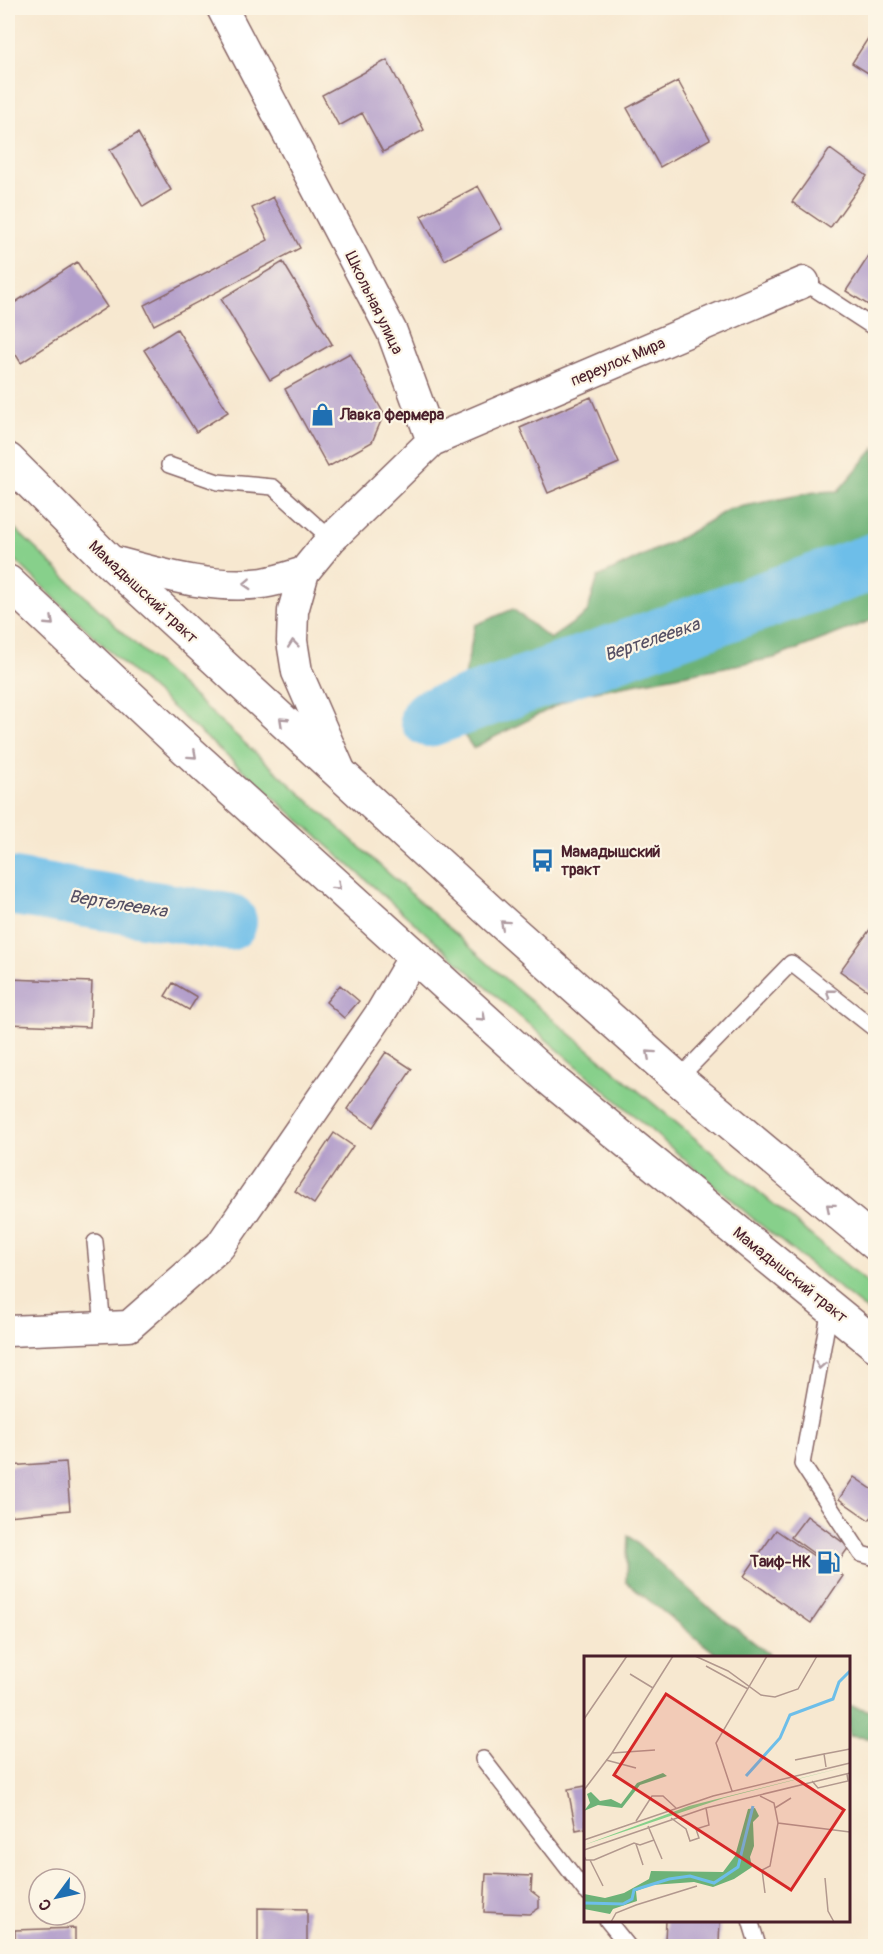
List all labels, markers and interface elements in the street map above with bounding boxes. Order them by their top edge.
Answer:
street label: Школьная улица [340,248,408,358]
street label: переулок Мира [568,333,668,391]
shop icon: Лавка фермера [309,402,335,428]
place label: Лавка фермера [339,405,445,425]
street label: Мамадышский тракт [84,536,202,648]
one-way arrow [242,577,251,590]
water label: Вертелеевка [601,612,704,667]
one-way arrow [43,615,54,626]
one-way arrow [287,639,300,648]
one-way arrow [279,718,290,729]
one-way arrow [186,748,197,759]
place label: Мамадышский тракт [561,842,661,880]
bus stop icon: Мамадышский тракт [530,848,556,874]
one-way arrow [330,879,341,890]
water label: Вертелеевка [67,885,170,923]
one-way arrow [500,920,511,931]
one-way arrow [825,990,836,1001]
one-way arrow [475,1010,486,1021]
one-way arrow [646,1050,657,1061]
one-way arrow [826,1204,837,1215]
street label: Мамадышский тракт [728,1223,852,1327]
one-way arrow [814,1360,827,1370]
fuel station icon: Таиф-НК [816,1549,842,1575]
place label: Таиф-НК [749,1552,811,1572]
inset map [584,1656,850,1921]
north arrow [27,1867,87,1927]
text: С [34,1895,56,1914]

